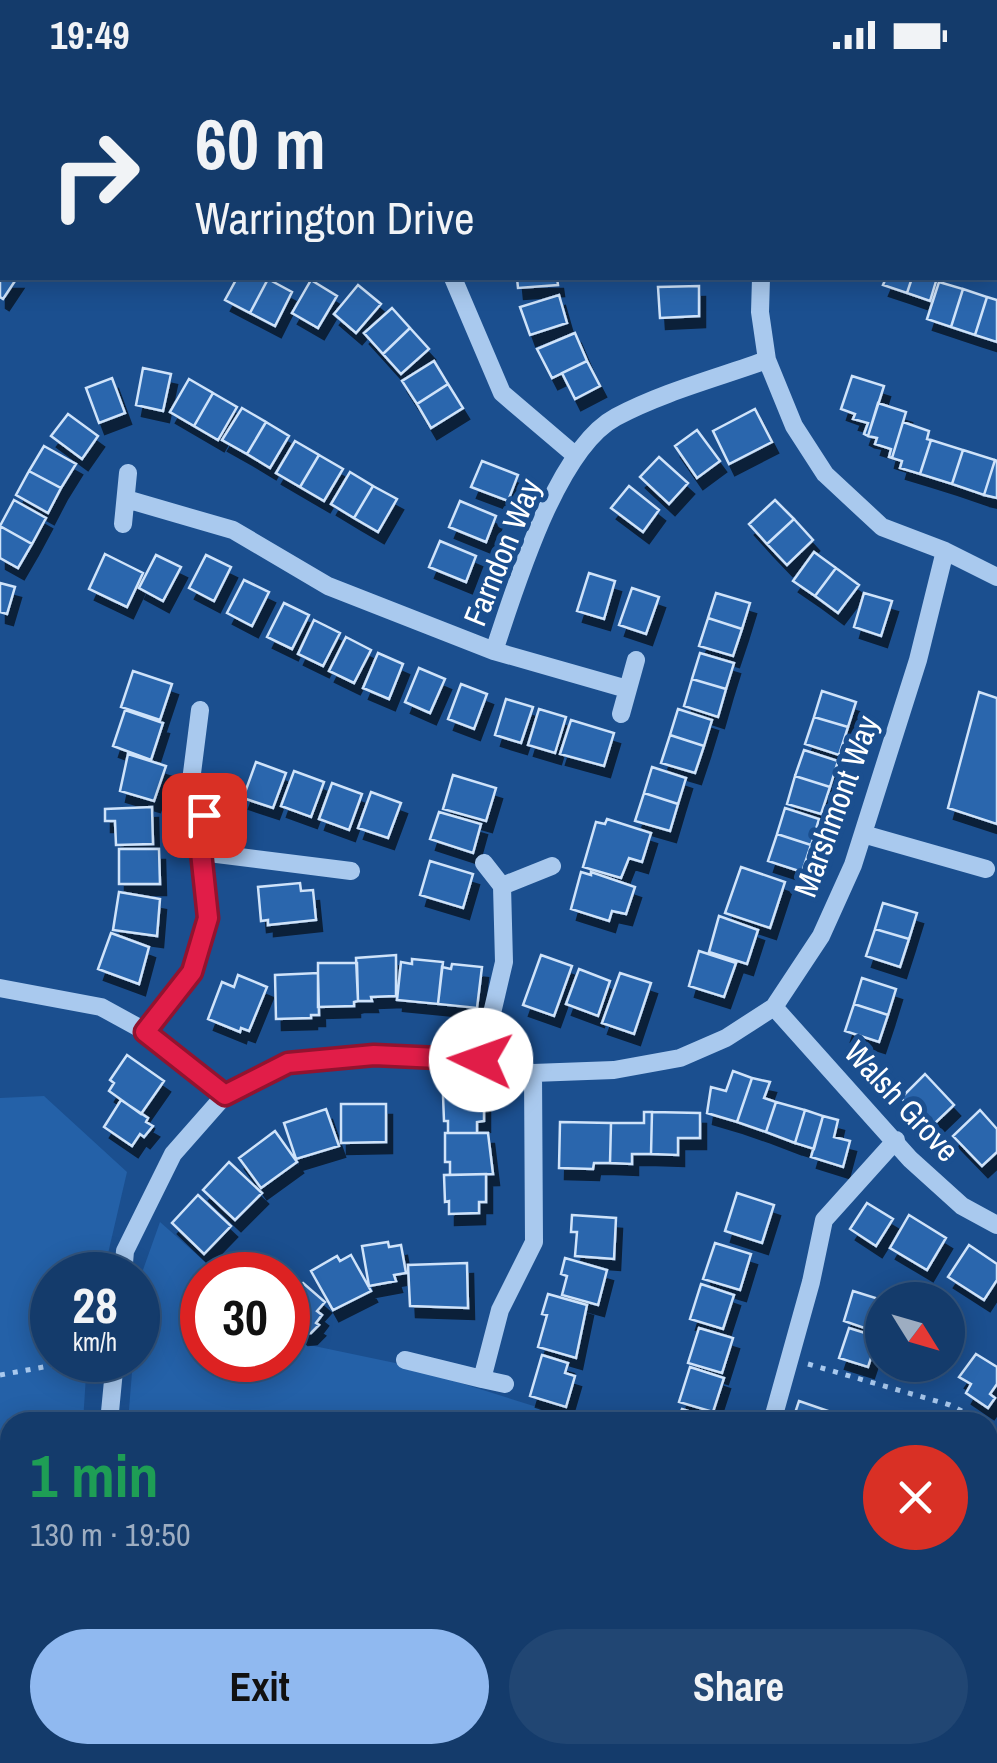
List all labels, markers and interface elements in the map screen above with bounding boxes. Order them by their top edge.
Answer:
text: 19:49 [50,10,130,61]
text: 60 m [195,97,326,191]
icon: right [30,110,160,240]
text: Warrington Drive [195,187,475,248]
street label: Farndon Way [453,472,551,632]
street label: Marshmont Way [783,709,889,903]
pin [162,773,247,858]
icon: arrive [177,788,232,843]
position arrow [429,1008,533,1112]
street label: Walsh Grove [835,1031,969,1171]
speed limit sign: 30 [180,1252,310,1382]
text: 28 [72,1271,118,1339]
north arrow [865,1282,965,1382]
map controls [865,1282,965,1382]
text: km/h [73,1325,117,1359]
text: 1 min [30,1435,159,1516]
button: close [863,1445,968,1550]
text: 130 m · 19:50 [30,1513,190,1556]
button: Exit [30,1629,489,1744]
button: Share [509,1629,968,1744]

